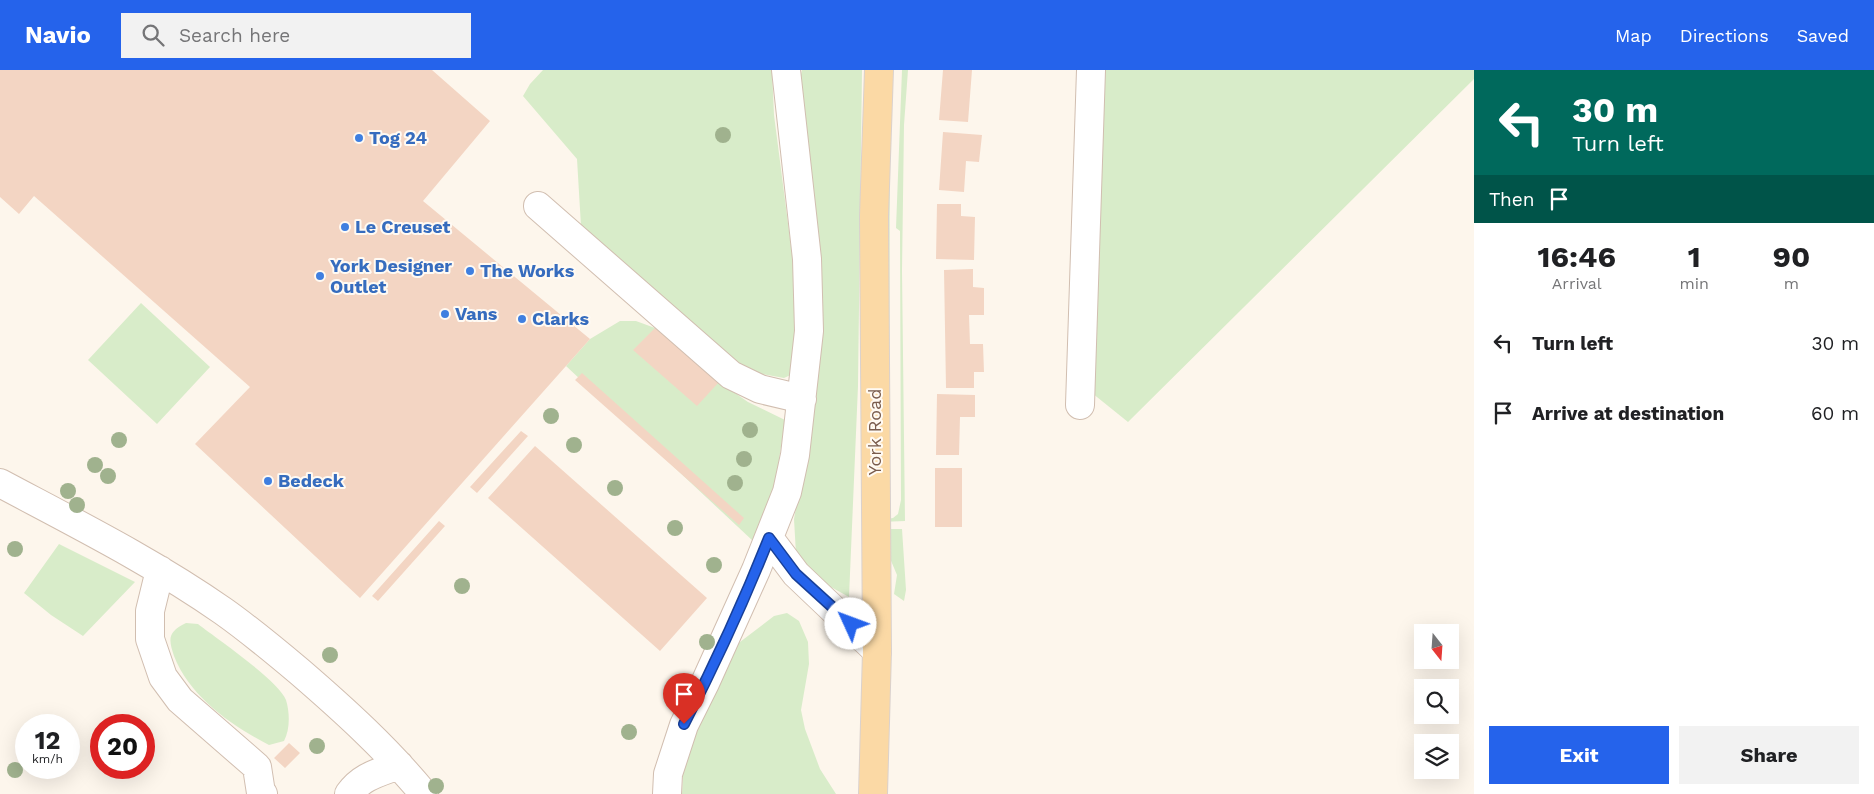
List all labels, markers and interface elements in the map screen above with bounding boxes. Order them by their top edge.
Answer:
search box [121,13,471,58]
text: Navio [25,21,91,49]
icon: search [139,21,167,49]
text: Search here [179,24,290,47]
text: Map [1615,25,1652,46]
text: Directions [1680,25,1769,46]
text: Saved [1797,25,1849,46]
text: 30 m [1572,89,1658,131]
icon: left [1489,90,1554,155]
place label: Tog 24 [369,127,428,148]
text: Turn left [1572,131,1664,156]
marker: Tog 24 [353,132,365,144]
icon: arrive [1545,185,1573,213]
text: Then [1489,188,1535,211]
place label: Le Creuset [355,216,451,237]
marker: Le Creuset [339,221,351,233]
text: 16:46 [1538,239,1616,274]
text: 1 [1688,239,1701,274]
text: 90 [1773,239,1810,274]
place label: York Designer Outlet [330,255,452,297]
place label: The Works [480,260,575,281]
marker: The Works [464,265,476,277]
marker: York Designer Outlet [314,270,326,282]
text: Arrival [1552,274,1602,293]
text: min [1680,274,1709,293]
text: m [1784,274,1799,293]
place label: Vans [455,303,498,324]
marker: Vans [439,308,451,320]
place label: Clarks [532,308,590,329]
marker: Clarks [516,313,528,325]
icon: left [1489,329,1517,357]
text: Turn left [1532,332,1613,355]
text: 30 m [1812,332,1859,355]
street label: York Road [864,388,885,476]
icon: arrive [1489,399,1517,427]
text: Arrive at destination [1532,402,1724,425]
text: 60 m [1811,402,1859,425]
place label: Bedeck [278,470,345,491]
marker: Bedeck [262,475,274,487]
position arrow [824,597,876,649]
north arrow [1414,624,1459,669]
map controls [1414,624,1459,779]
pin [663,673,705,724]
button: search [1414,679,1459,724]
icon: arrive [670,680,698,708]
speed limit sign: 20 [90,714,155,779]
text: 12 [35,726,60,755]
button: Exit [1489,726,1669,784]
button: Share [1679,726,1859,784]
button: layers [1414,734,1459,779]
text: km/h [32,752,63,766]

